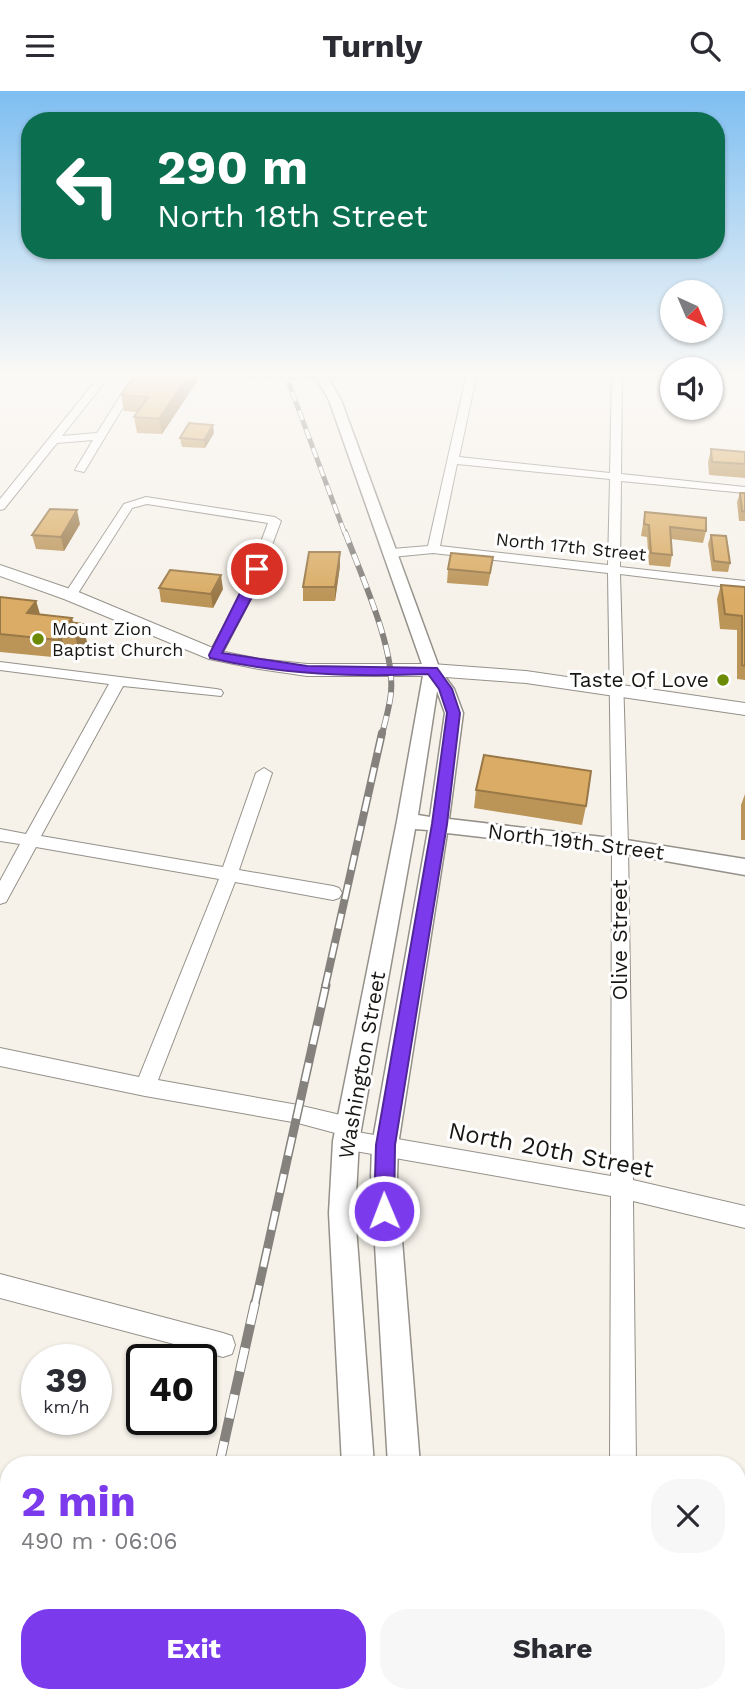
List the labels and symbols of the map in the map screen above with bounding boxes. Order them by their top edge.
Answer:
north arrow [660,280,723,343]
street label: North 17th Street [495,528,648,565]
pin [227,539,287,599]
place label: Mount Zion Baptist Church [52,618,183,660]
marker: Mount Zion Baptist Church [30,631,46,647]
place label: Taste Of Love [569,667,709,692]
marker: Taste Of Love [715,672,731,688]
street label: North 19th Street [486,818,666,865]
street label: Olive Street [607,879,632,1001]
street label: Washington Street [333,969,390,1161]
street label: North 20th Street [446,1116,656,1184]
position arrow [347,1174,421,1248]
speed limit sign: 40 [126,1344,217,1435]

